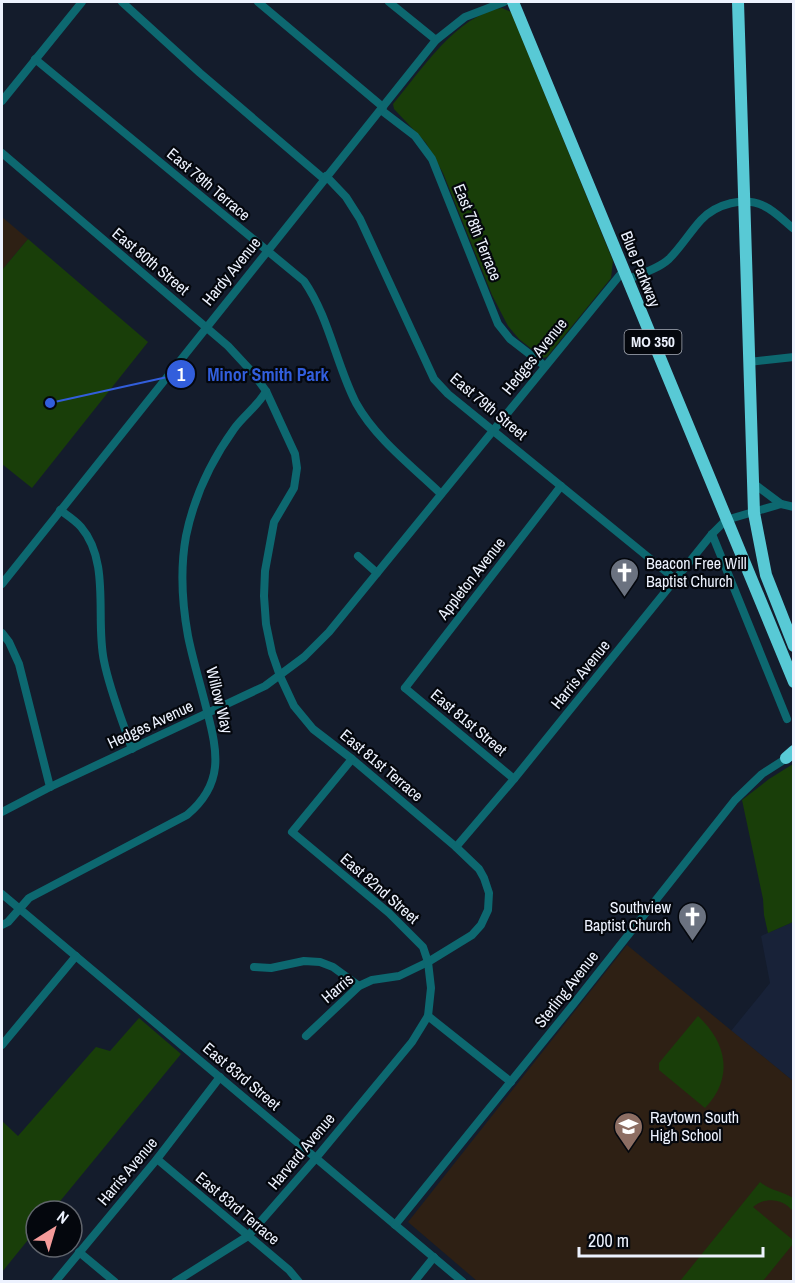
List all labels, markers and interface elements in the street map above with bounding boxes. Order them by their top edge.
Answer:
street label: East 79th Terrace [163,143,255,225]
street label: East 78th Terrace [449,180,507,284]
street label: East 80th Street [108,222,194,300]
street label: Blue Parkway [616,228,666,311]
street label: Hardy Avenue [197,232,265,310]
street label: Hedges Avenue [496,313,572,399]
road number: MO 350 [624,330,682,354]
callout: Minor Smith Park [166,356,341,392]
text: 1 [177,362,186,387]
text: Minor Smith Park [207,362,329,387]
street label: East 79th Street [446,367,532,445]
street label: Appleton Avenue [431,532,510,625]
place label: Beacon Free Will Baptist Church [646,552,747,592]
church icon: Beacon Free Will Baptist Church [609,556,641,598]
street label: Harris Avenue [545,635,615,713]
street label: Willow Way [201,664,239,736]
street label: East 81st Street [426,684,512,761]
street label: Hedges Avenue [103,695,197,753]
street label: East 81st Terrace [336,724,428,806]
street label: East 82nd Street [336,848,424,929]
place label: Southview Baptist Church [584,896,672,936]
church icon: Southview Baptist Church [676,900,708,942]
street label: Sterling Avenue [529,946,603,1032]
street label: Harris [316,968,358,1008]
street label: East 83rd Street [199,1037,286,1115]
place label: Raytown South High School [650,1106,739,1146]
street label: Harvard Avenue [262,1108,340,1194]
school or university icon: Raytown South High School [613,1110,645,1152]
street label: Harris Avenue [92,1132,162,1210]
street label: East 83rd Terrace [191,1166,285,1250]
north arrow [24,1199,84,1259]
text: N [53,1205,73,1229]
scale bar [579,1220,764,1258]
text: 200 m [588,1228,629,1253]

